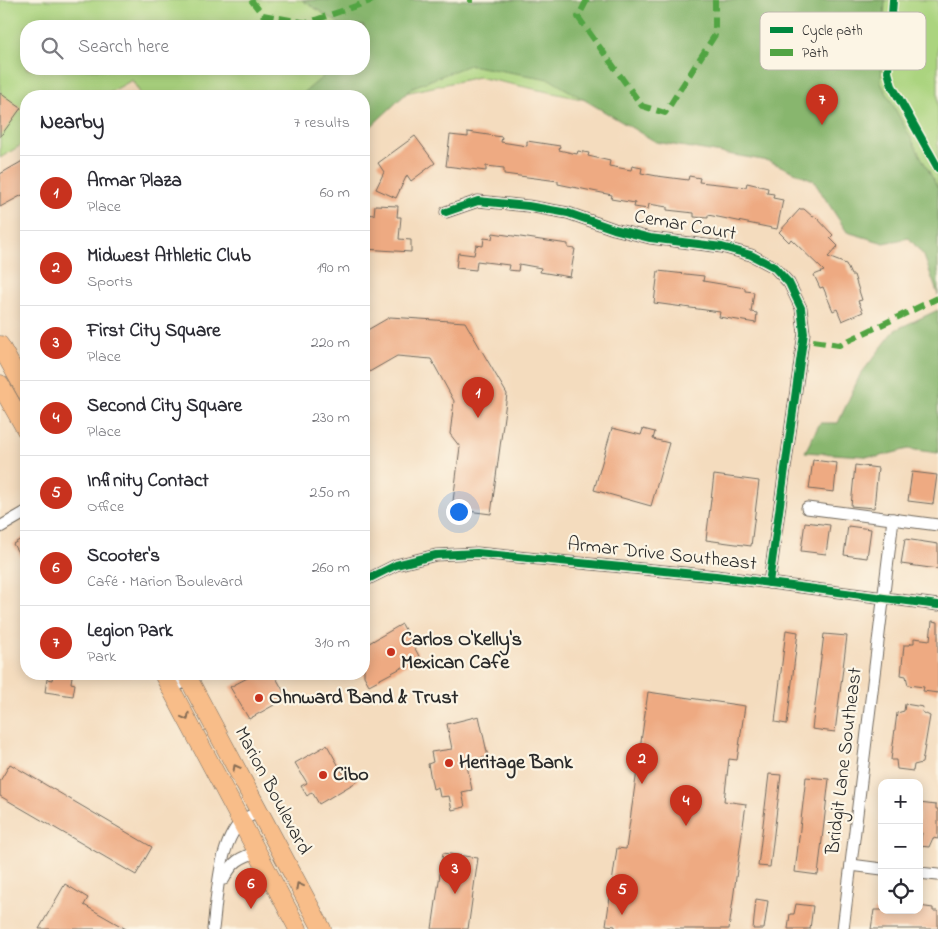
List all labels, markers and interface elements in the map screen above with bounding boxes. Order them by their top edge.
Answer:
legend [760,12,926,70]
search box [20,20,370,75]
text: Cycle path [802,21,863,43]
icon: search [38,34,66,62]
text: Search here [78,34,169,61]
text: Path [802,43,828,64]
pin: 7 [806,84,838,125]
text: Nearby [40,108,104,138]
text: 7 results [294,111,350,135]
text: Armar Plaza [87,168,182,195]
text: 1 [53,181,59,205]
text: 60 m [320,181,350,205]
text: Place [87,195,121,219]
street label: Cemar Court [632,203,739,249]
text: Midwest Athletic Club [87,243,251,270]
text: 2 [52,256,60,280]
text: 190 m [317,256,350,280]
text: Sports [87,270,133,294]
text: First City Square [87,318,221,345]
text: 3 [53,331,59,355]
text: 220 m [311,331,350,355]
text: Place [87,345,121,369]
pin: 1 [462,377,494,418]
text: Second City Square [87,393,242,420]
text: 4 [53,406,59,430]
text: 230 m [312,406,350,430]
text: Place [87,420,121,444]
text: Infinity Contact [87,468,209,495]
text: 5 [51,481,61,505]
text: 250 m [310,481,350,505]
text: Office [87,495,124,519]
your location [446,499,472,525]
street label: Armar Drive Southeast [566,531,758,579]
text: Scooter's [87,543,160,570]
text: 6 [52,556,60,580]
text: 260 m [312,556,350,580]
text: Café · Marion Boulevard [87,570,243,594]
text: Legion Park [87,618,173,645]
place label: Carlos O'Kelly's Mexican Cafe [401,626,522,678]
text: 7 [53,631,59,655]
text: 310 m [315,631,350,655]
text: Park [87,645,116,669]
marker: Carlos O'Kelly's Mexican Cafe [385,646,397,658]
street label: Bridgit Lane Southeast [819,665,872,857]
place label: Ohnward Band & Trust [269,684,459,713]
marker: Ohnward Band & Trust [253,692,265,704]
one-way arrow [180,711,190,720]
street label: Marion Boulevard [226,722,318,860]
pin: 2 [626,743,658,784]
place label: Heritage Bank [459,749,574,779]
marker: Heritage Bank [443,757,455,769]
place label: Cibo [333,761,369,790]
one-way arrow [232,765,242,774]
marker: Cibo [317,769,329,781]
map controls [878,779,923,914]
button: + [878,779,923,824]
pin: 4 [670,785,702,826]
button: − [878,824,923,869]
pin: 3 [439,853,471,894]
pin: 6 [235,868,267,909]
button: locate [878,869,923,914]
pin: 5 [606,874,638,915]
one-way arrow [295,882,305,891]

